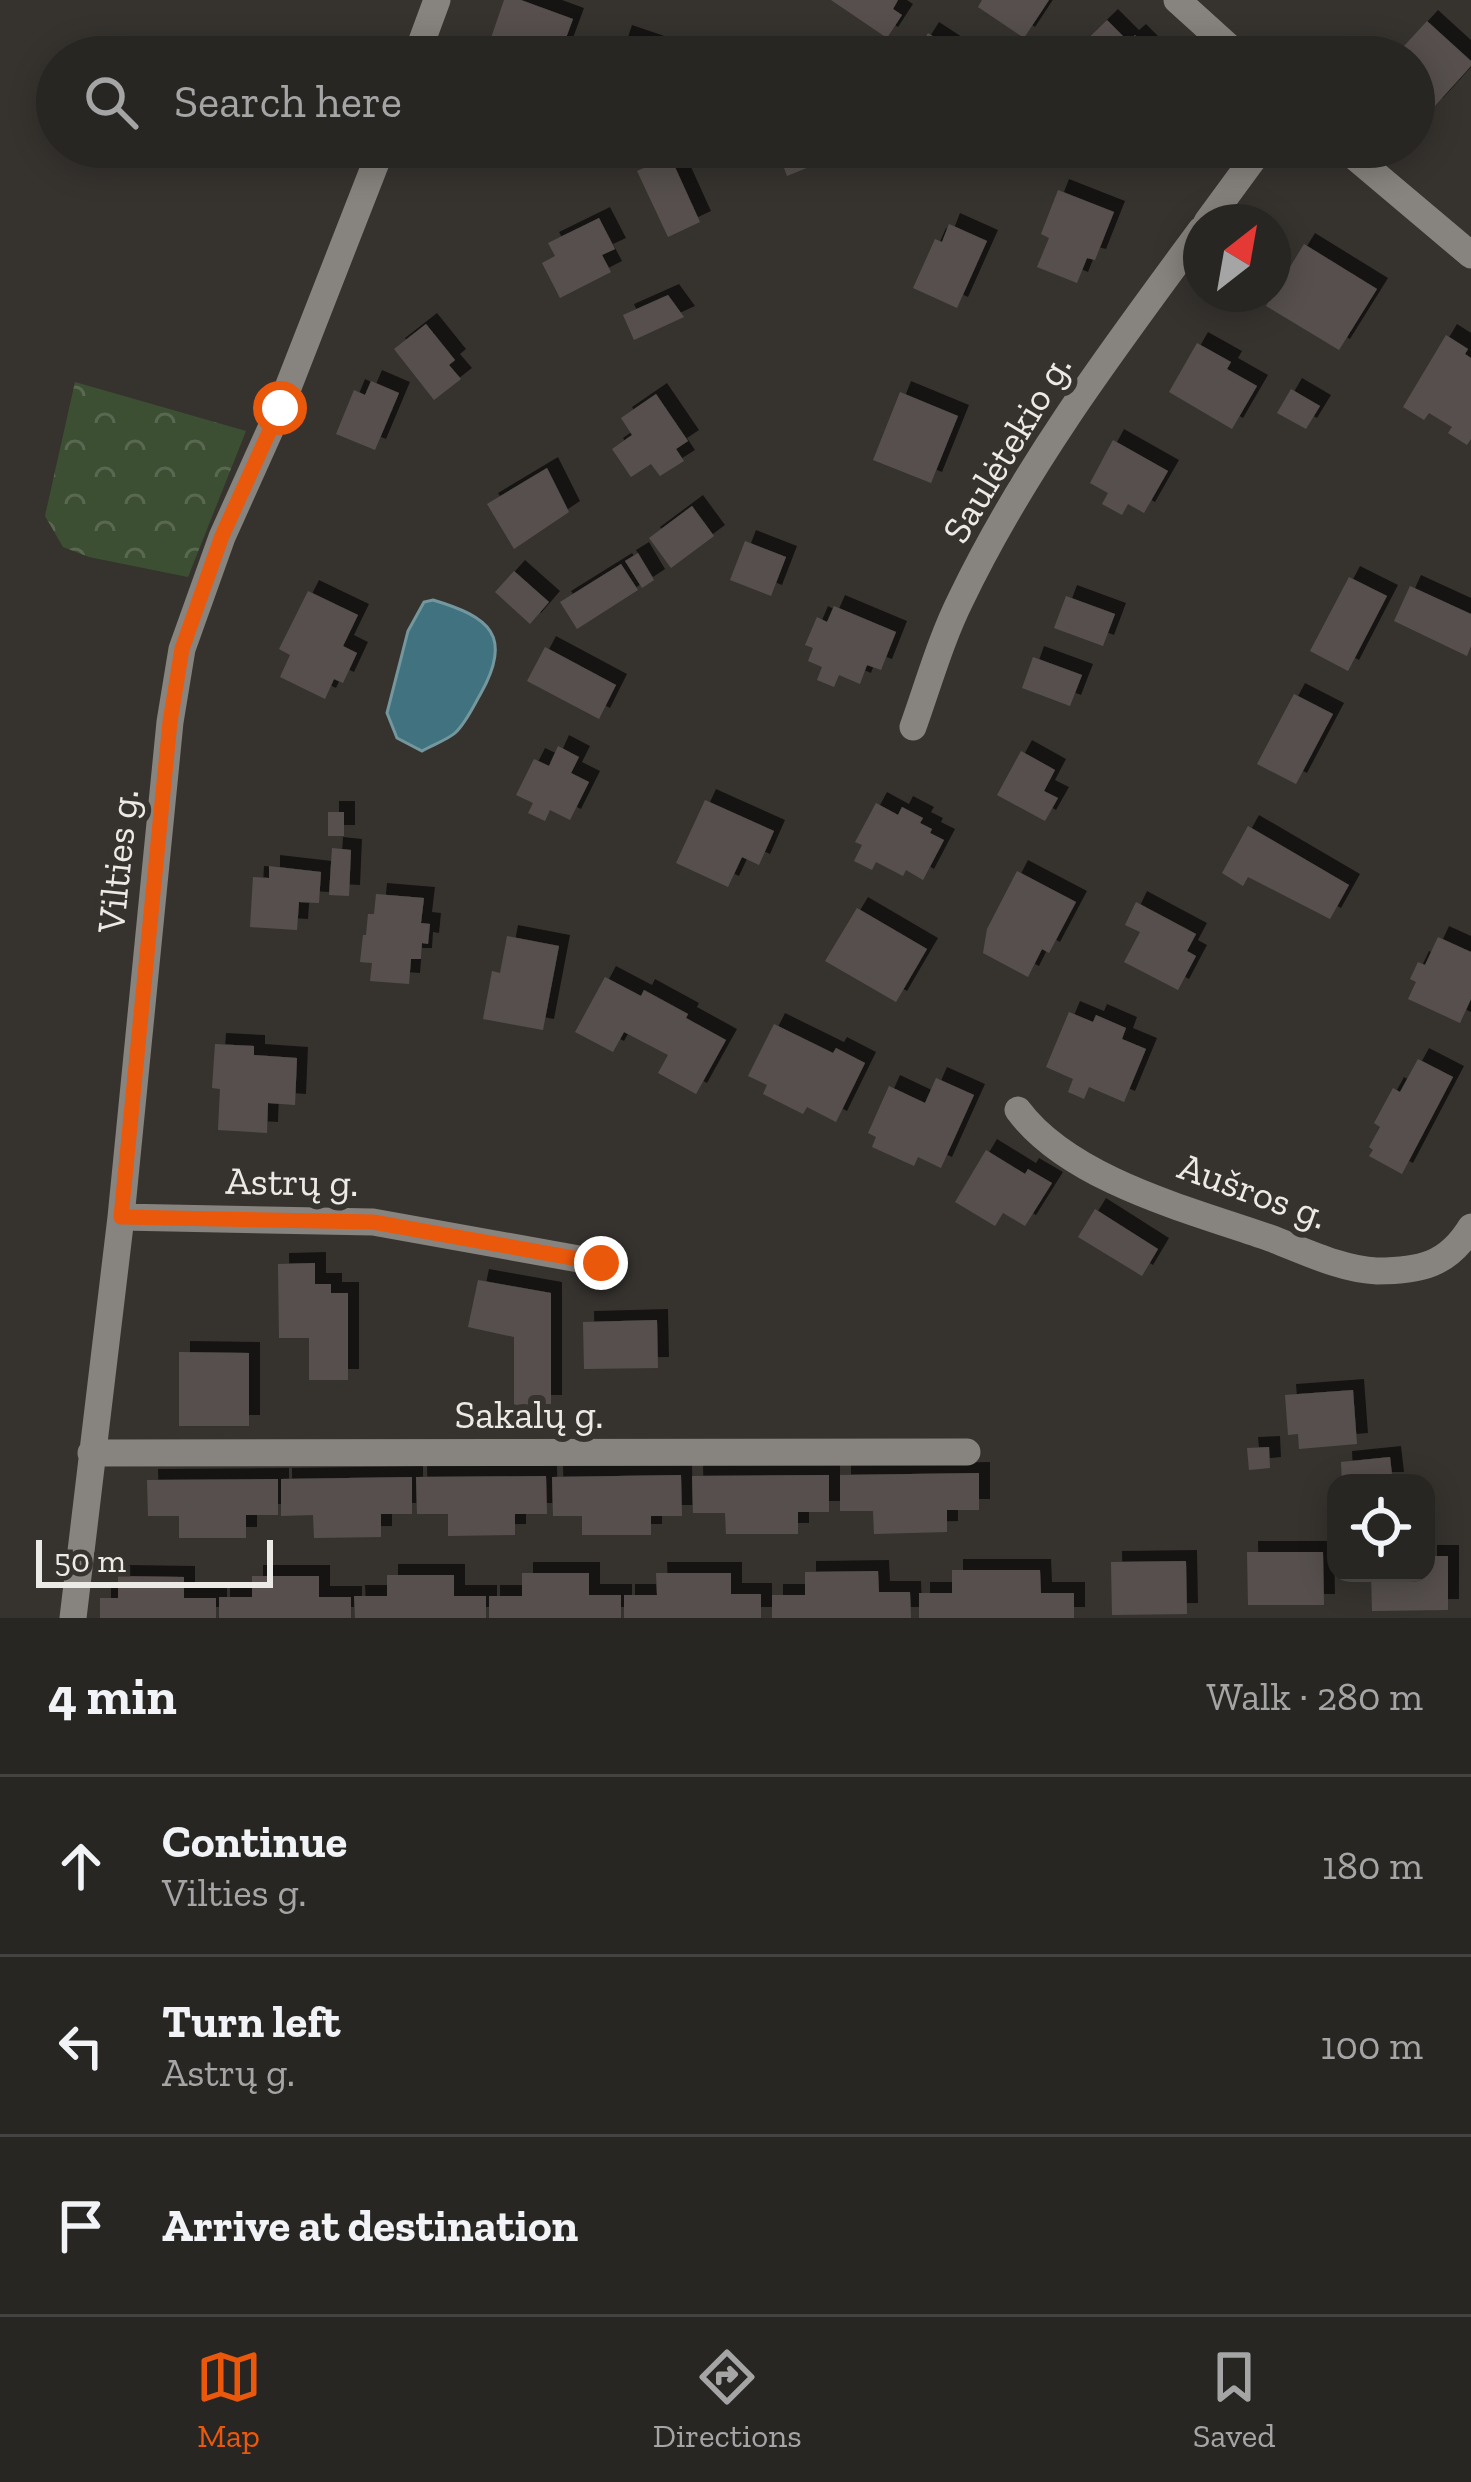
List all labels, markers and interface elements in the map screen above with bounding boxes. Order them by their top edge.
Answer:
search box [36,36,1435,168]
icon: search [78,69,144,135]
text: Search here [174,75,402,129]
north arrow [1183,204,1291,312]
street label: Saulėtekio g. [932,345,1081,551]
route start [253,381,307,435]
street label: Vilties g. [86,787,148,936]
street label: Aušros g. [1172,1142,1334,1239]
street label: Astrų g. [225,1157,359,1206]
route end [574,1236,628,1290]
street label: Sakalų g. [455,1391,603,1438]
map controls [1327,1474,1435,1582]
button: locate [1327,1474,1435,1582]
scale bar [36,1534,273,1587]
text: 50 m [54,1541,126,1580]
text: 4 min [48,1666,177,1727]
text: Walk · 280 m [1207,1673,1423,1720]
text: Continue [162,1815,347,1869]
icon: ahead [48,1833,114,1899]
text: 180 m [1322,1842,1423,1889]
text: Vilties g. [162,1869,306,1916]
text: Turn left [162,1995,340,2049]
icon: left [48,2013,114,2079]
text: 100 m [1321,2022,1423,2069]
text: Astrų g. [162,2049,295,2096]
icon: arrive [48,2193,114,2259]
text: Arrive at destination [162,2199,578,2253]
tab: Map [196,2344,262,2455]
tab: Directions [653,2344,802,2455]
tab: Saved [1193,2344,1275,2455]

